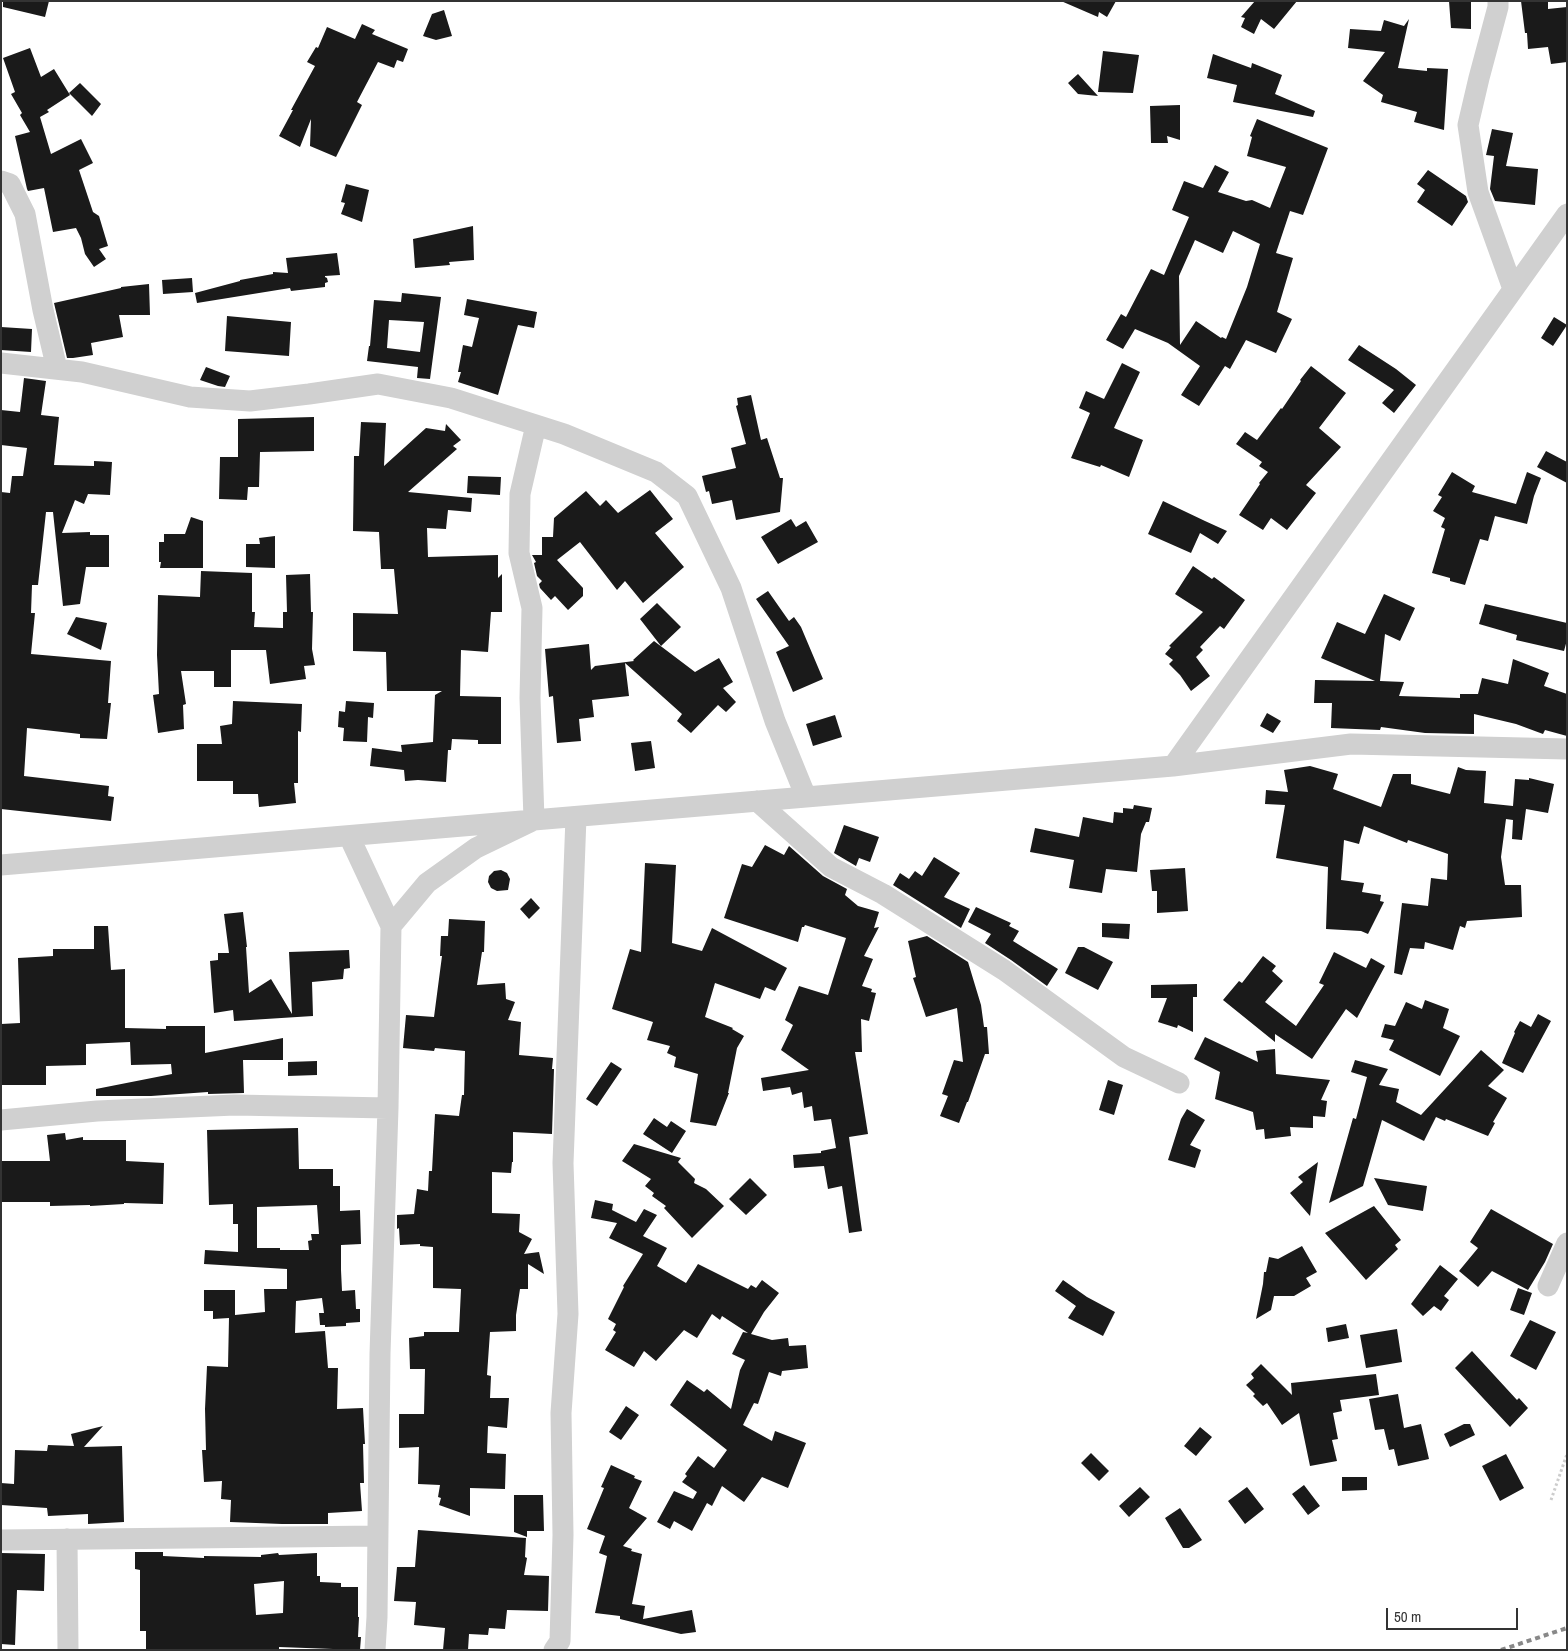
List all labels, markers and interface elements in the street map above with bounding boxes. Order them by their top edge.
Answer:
scale bar [1388,1598,1520,1630]
text: 50 m [1394,1606,1421,1627]

